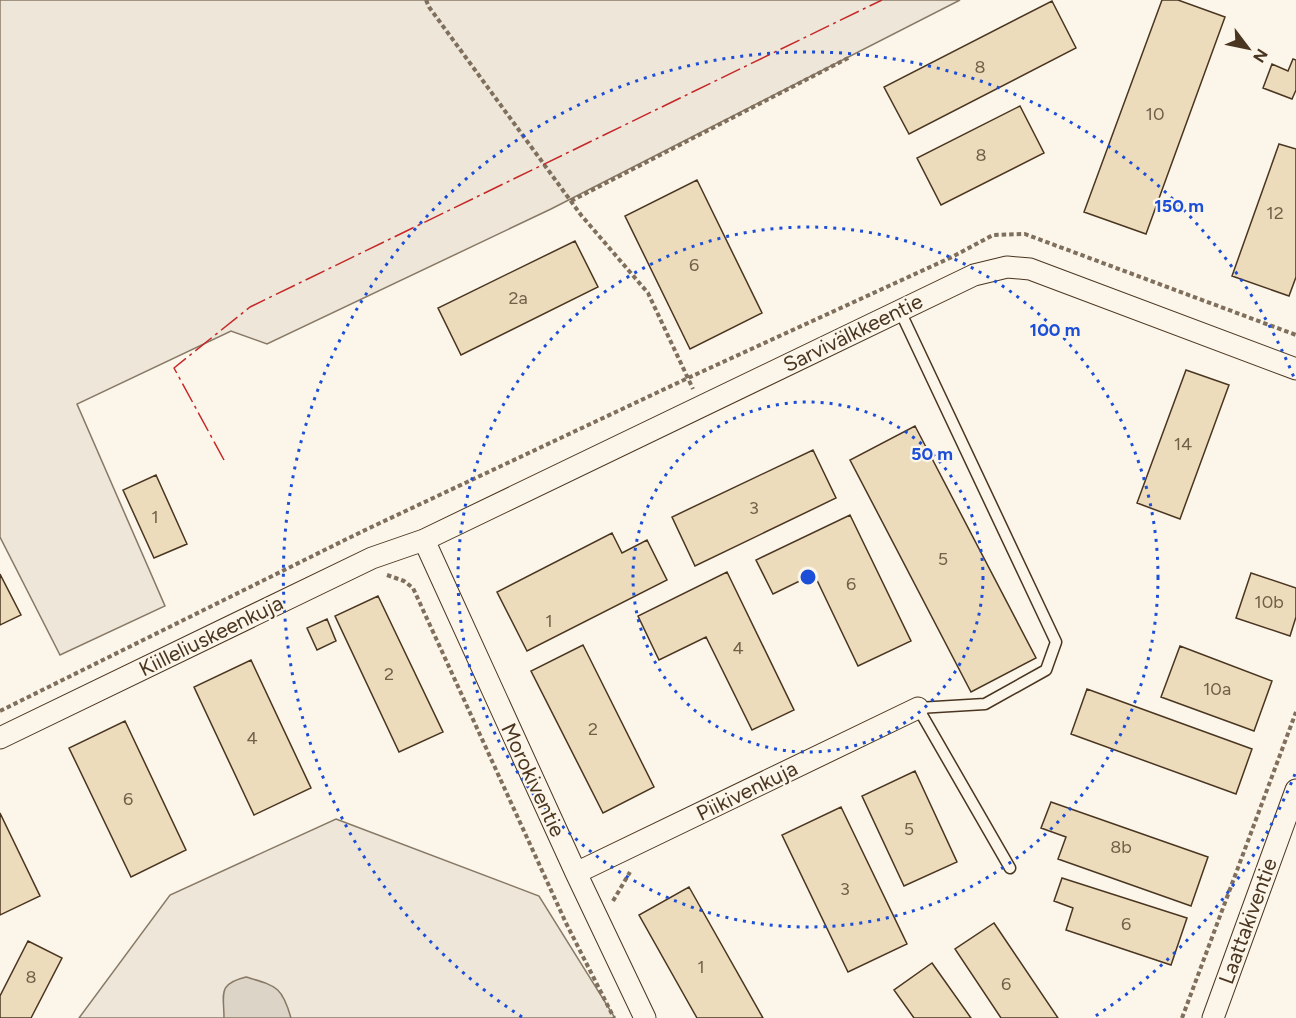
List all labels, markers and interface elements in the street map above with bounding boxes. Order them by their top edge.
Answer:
north arrow [1218,18,1278,78]
text: N [1249,45,1272,66]
house number: 8 [974,56,986,78]
house number: 10 [1146,103,1164,125]
house number: 8 [975,144,987,166]
text: 150 m [1154,195,1204,217]
house number: 12 [1266,202,1284,224]
house number: 6 [689,254,699,276]
house number: 2a [508,287,528,309]
street label: Sarvivälkkeentie [779,288,926,377]
text: 100 m [1030,319,1080,341]
house number: 14 [1174,433,1192,455]
text: 50 m [911,443,953,465]
house number: 3 [749,497,759,519]
house number: 1 [151,506,159,528]
house number: 5 [938,548,948,570]
centre of rings [798,567,818,587]
house number: 6 [846,573,856,595]
street label: Kiilleliuskeenkuja [135,590,287,681]
house number: 10b [1254,591,1284,613]
house number: 1 [545,610,553,632]
house number: 4 [732,637,744,659]
house number: 2 [384,663,394,685]
house number: 10a [1203,678,1231,700]
house number: 2 [588,718,598,740]
street label: Morokiventie [496,719,571,841]
house number: 4 [246,727,258,749]
street label: Piikivenkuja [692,755,801,826]
house number: 6 [123,788,133,810]
house number: 5 [904,818,914,840]
house number: 8b [1110,836,1132,858]
street label: Laattakiventie [1213,854,1282,987]
house number: 3 [840,878,850,900]
house number: 6 [1121,913,1131,935]
house number: 1 [697,956,705,978]
house number: 8 [25,966,37,988]
house number: 6 [1001,973,1011,995]

